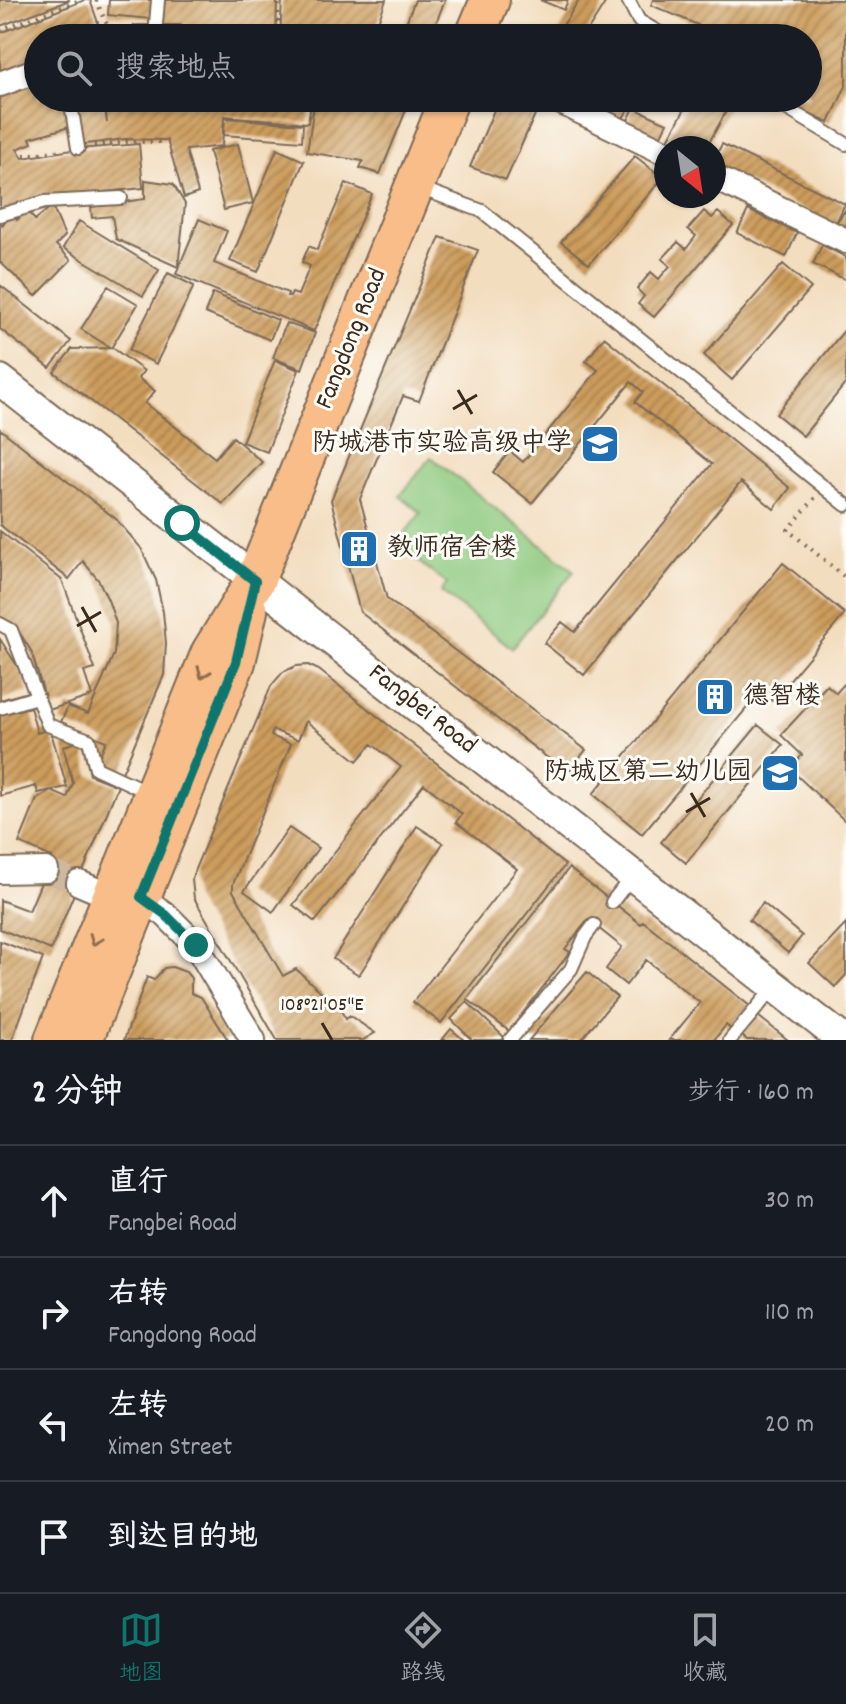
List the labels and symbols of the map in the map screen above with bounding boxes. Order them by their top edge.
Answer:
north arrow [654,136,726,208]
street label: Fangdong Road [307,263,397,415]
school or university icon: 防城港市实验高级中学 [579,423,621,465]
place label: 防城港市实验高级中学 [312,426,572,463]
route start [164,505,200,541]
building icon: 教师宿舍楼 [338,528,380,570]
place label: 教师宿舍楼 [387,531,517,568]
street label: Fangbei Road [360,656,484,764]
one-way arrow [196,665,212,679]
building icon: 德智楼 [694,676,736,718]
place label: 德智楼 [743,679,821,716]
school or university icon: 防城区第二幼儿园 [759,752,801,794]
place label: 防城区第二幼儿园 [544,755,752,792]
route end [178,927,214,963]
one-way arrow [88,932,104,946]
text: 108°21'05"E [280,992,364,1020]

